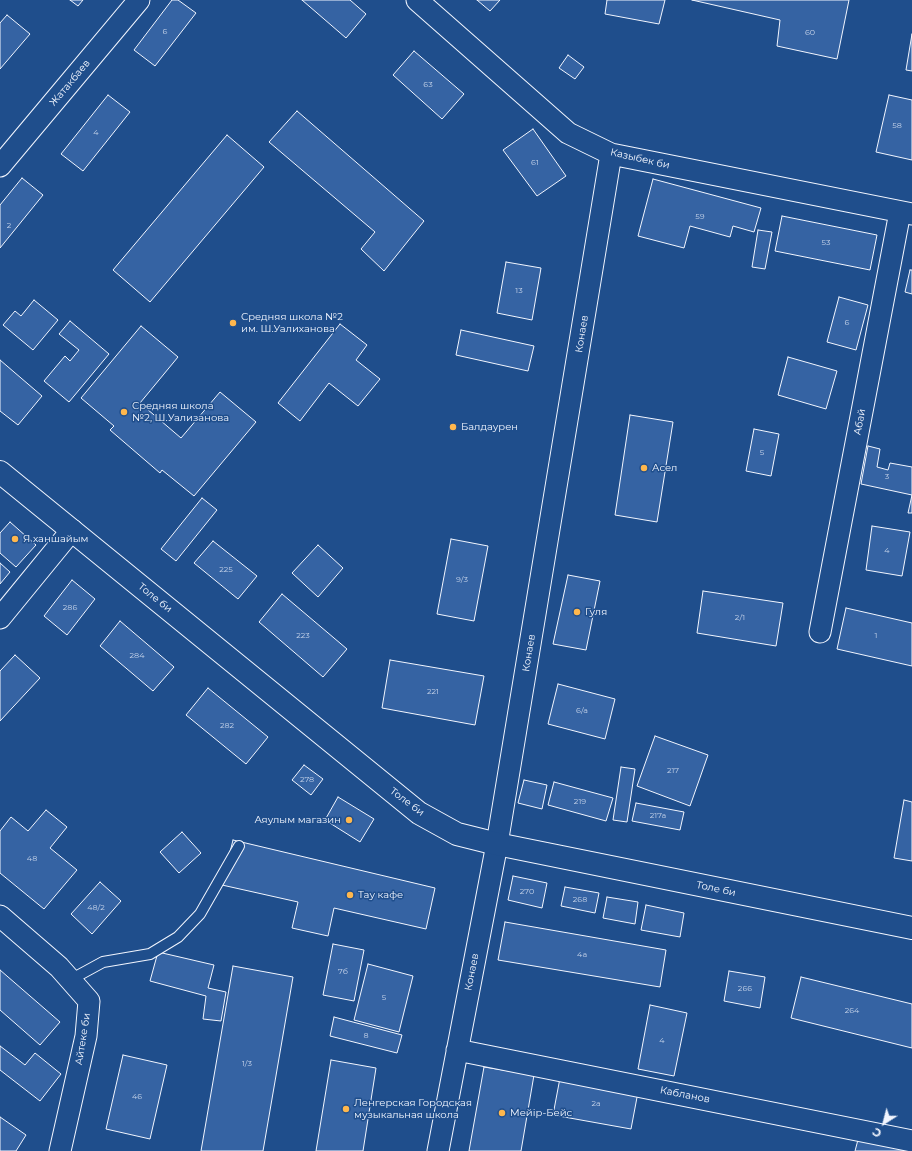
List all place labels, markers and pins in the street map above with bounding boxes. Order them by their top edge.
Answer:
place label: Средняя школа №2 им. Ш.Уалиханова [241,311,343,334]
marker: Средняя школа №2 им. Ш.Уалиханова [228,318,238,328]
place label: Средняя школа №2, Ш.Уализанова [132,400,229,424]
marker: Средняя школа №2, Ш.Уализанова [119,407,129,417]
place label: Балдаурен [461,421,518,433]
marker: Балдаурен [448,422,458,432]
place label: Асел [652,462,677,474]
marker: Асел [639,463,649,473]
place label: Я ханшайым [23,533,88,545]
marker: Я ханшайым [10,534,20,544]
place label: Гуля [585,606,607,618]
marker: Гуля [572,607,582,617]
place label: Аяулым магазин [255,814,341,826]
marker: Аяулым магазин [344,815,354,825]
place label: Тау кафе [358,889,403,901]
marker: Тау кафе [345,890,355,900]
place label: Ленгерская Городская музыкальная школа [354,1097,472,1120]
marker: Ленгерская Городская музыкальная школа [341,1104,351,1114]
place label: Мейір-Бейс [510,1107,572,1119]
marker: Мейір-Бейс [497,1108,507,1118]

